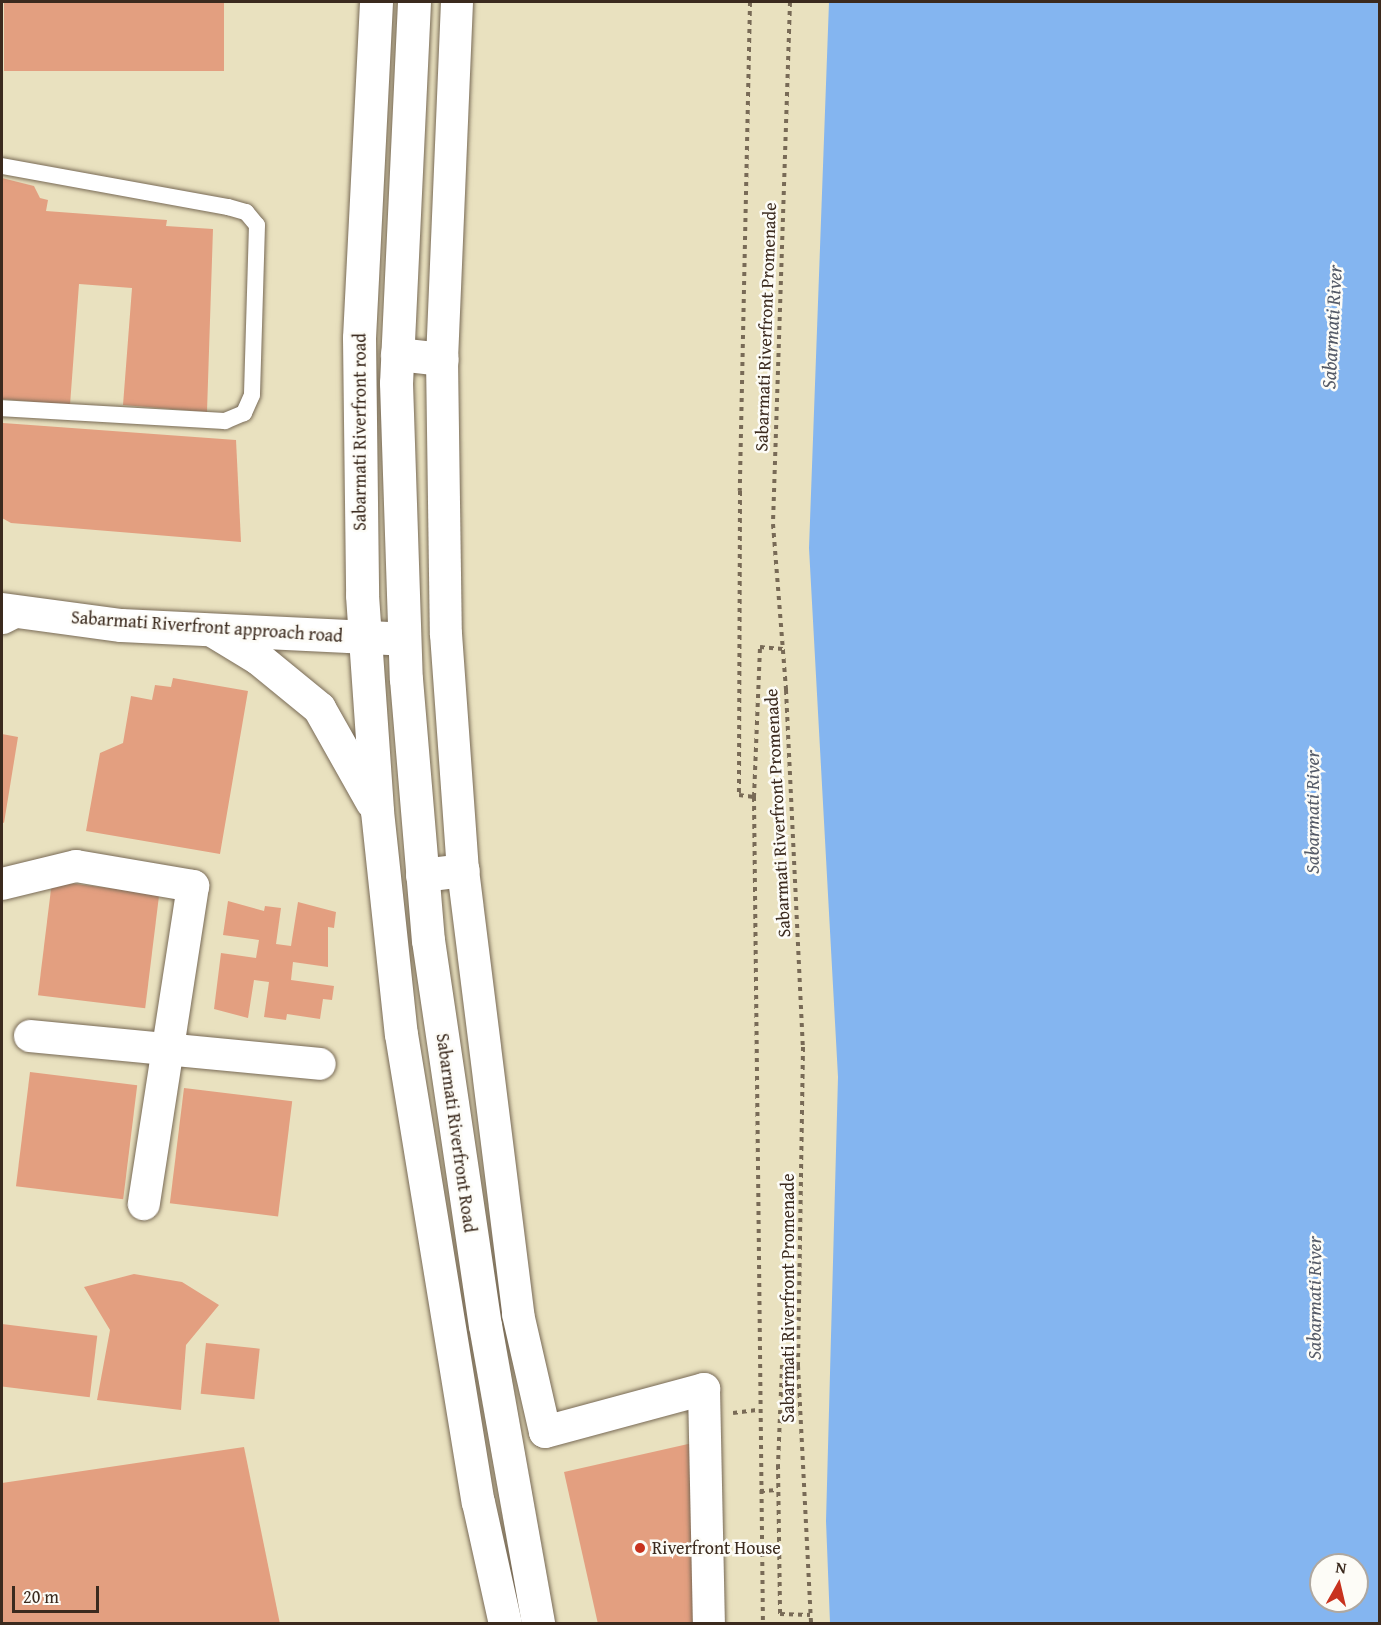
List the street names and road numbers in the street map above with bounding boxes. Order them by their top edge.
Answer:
street label: Sabarmati Riverfront Promenade [751,202,781,452]
street label: Sabarmati Riverfront road [349,333,371,531]
street label: Sabarmati Riverfront approach road [70,607,344,647]
street label: Sabarmati Riverfront Promenade [761,688,795,938]
street label: Sabarmati Riverfront Road [431,1032,481,1234]
street label: Sabarmati Riverfront Promenade [777,1173,799,1423]

